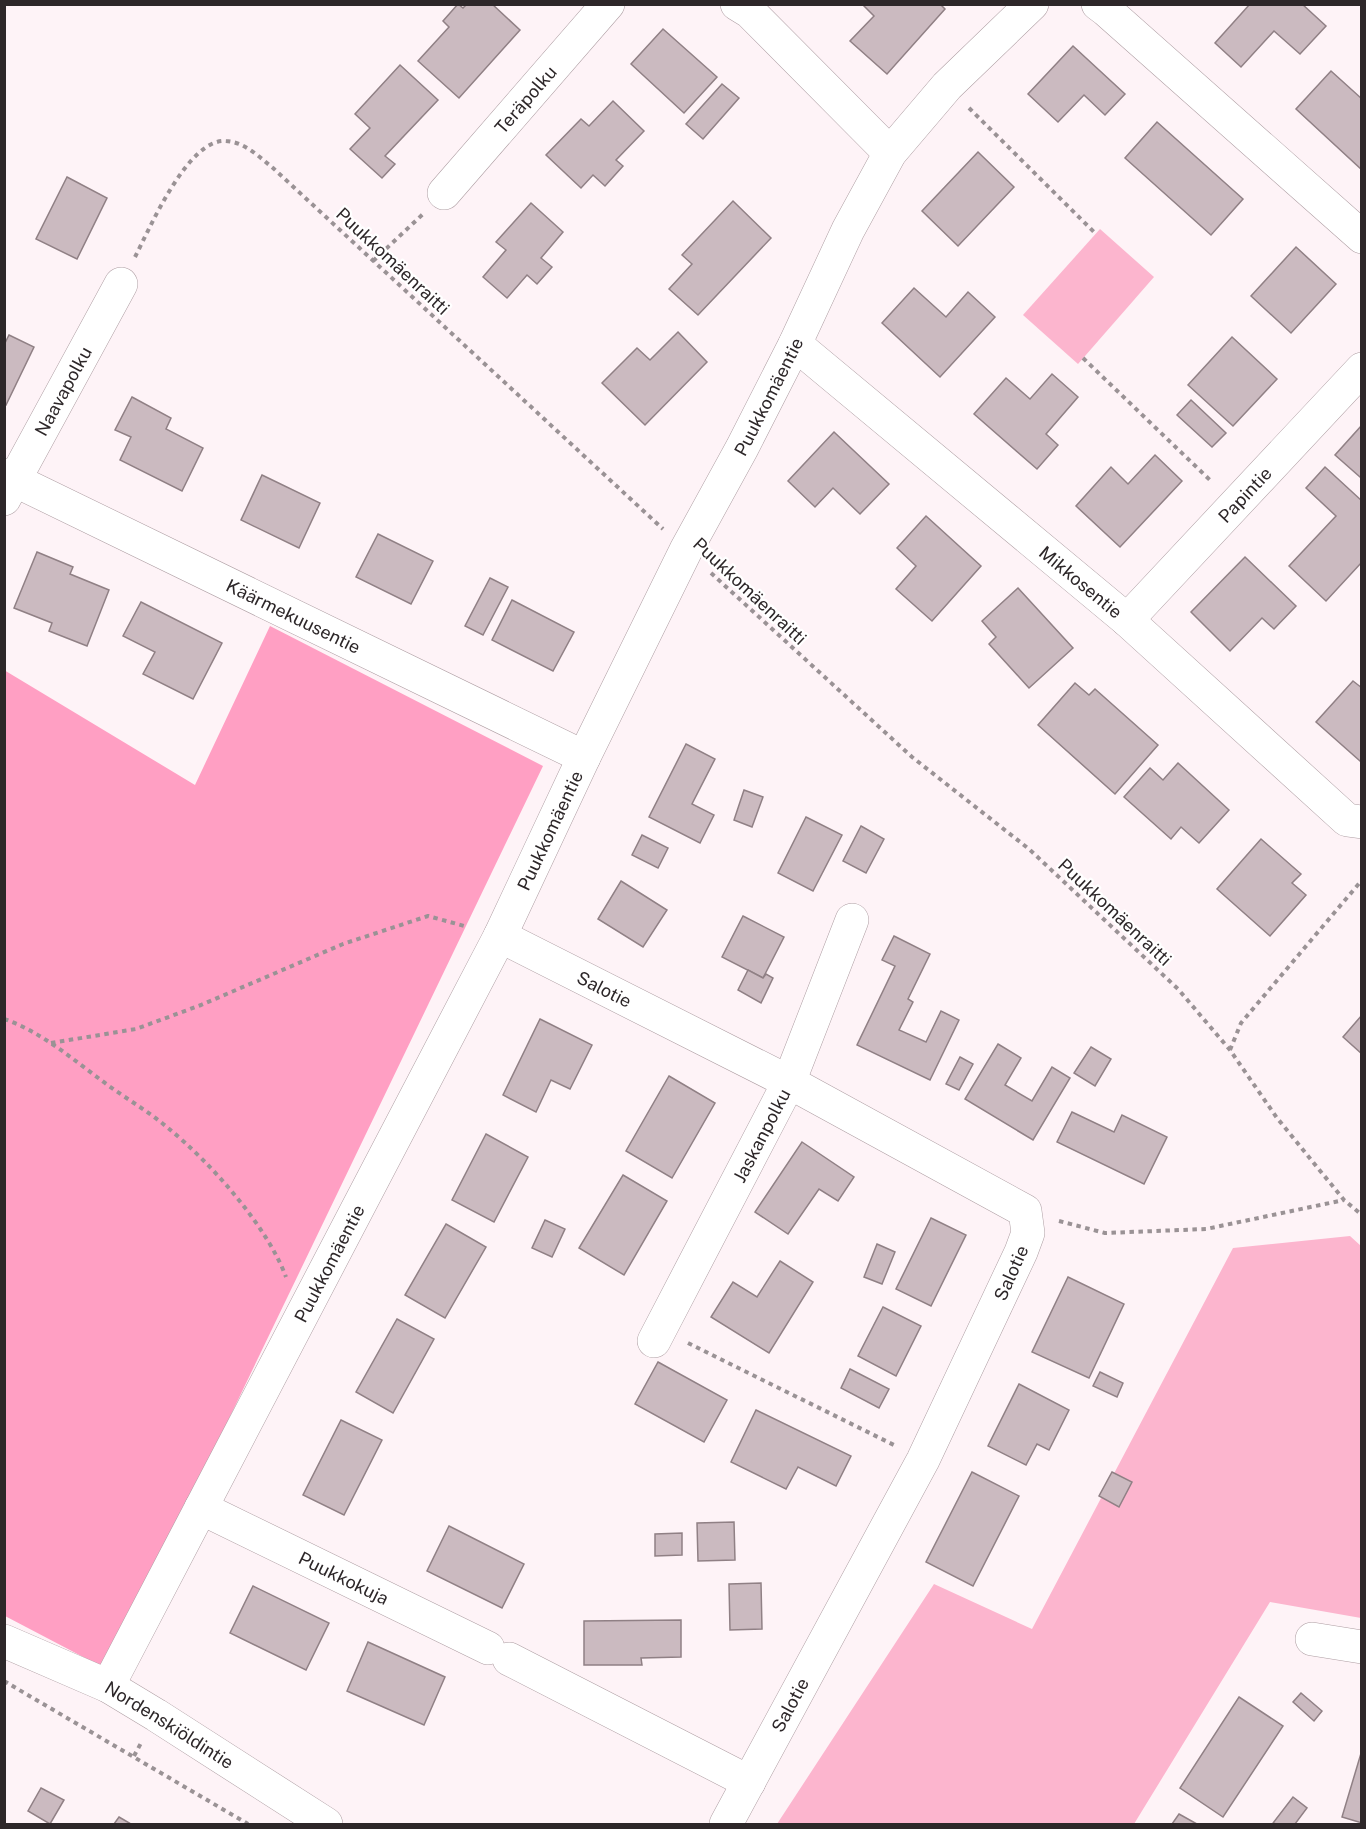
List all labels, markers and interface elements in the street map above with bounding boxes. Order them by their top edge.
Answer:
street label: Teräpolku [490,61,560,138]
street label: Puukkomäenraitti [332,203,454,319]
street label: Puukkomäentie [729,334,807,459]
street label: Naavapolku [30,343,96,439]
street label: Papintie [1214,462,1276,527]
street label: Puukkomäenraitti [689,533,811,649]
street label: Mikkosentie [1035,541,1127,622]
street label: Käärmekuusentie [223,574,364,657]
street label: Puukkomäentie [513,767,587,894]
street label: Puukkomäenraitti [1054,854,1176,970]
street label: Salotie [574,966,635,1011]
street label: Jaskanpolku [728,1085,794,1186]
street label: Puukkomäentie [290,1201,368,1326]
street label: Salotie [990,1242,1032,1304]
street label: Puukkokuja [295,1547,392,1609]
street label: Salotie [767,1674,813,1736]
street label: Nordenskiöldintie [102,1676,238,1773]

